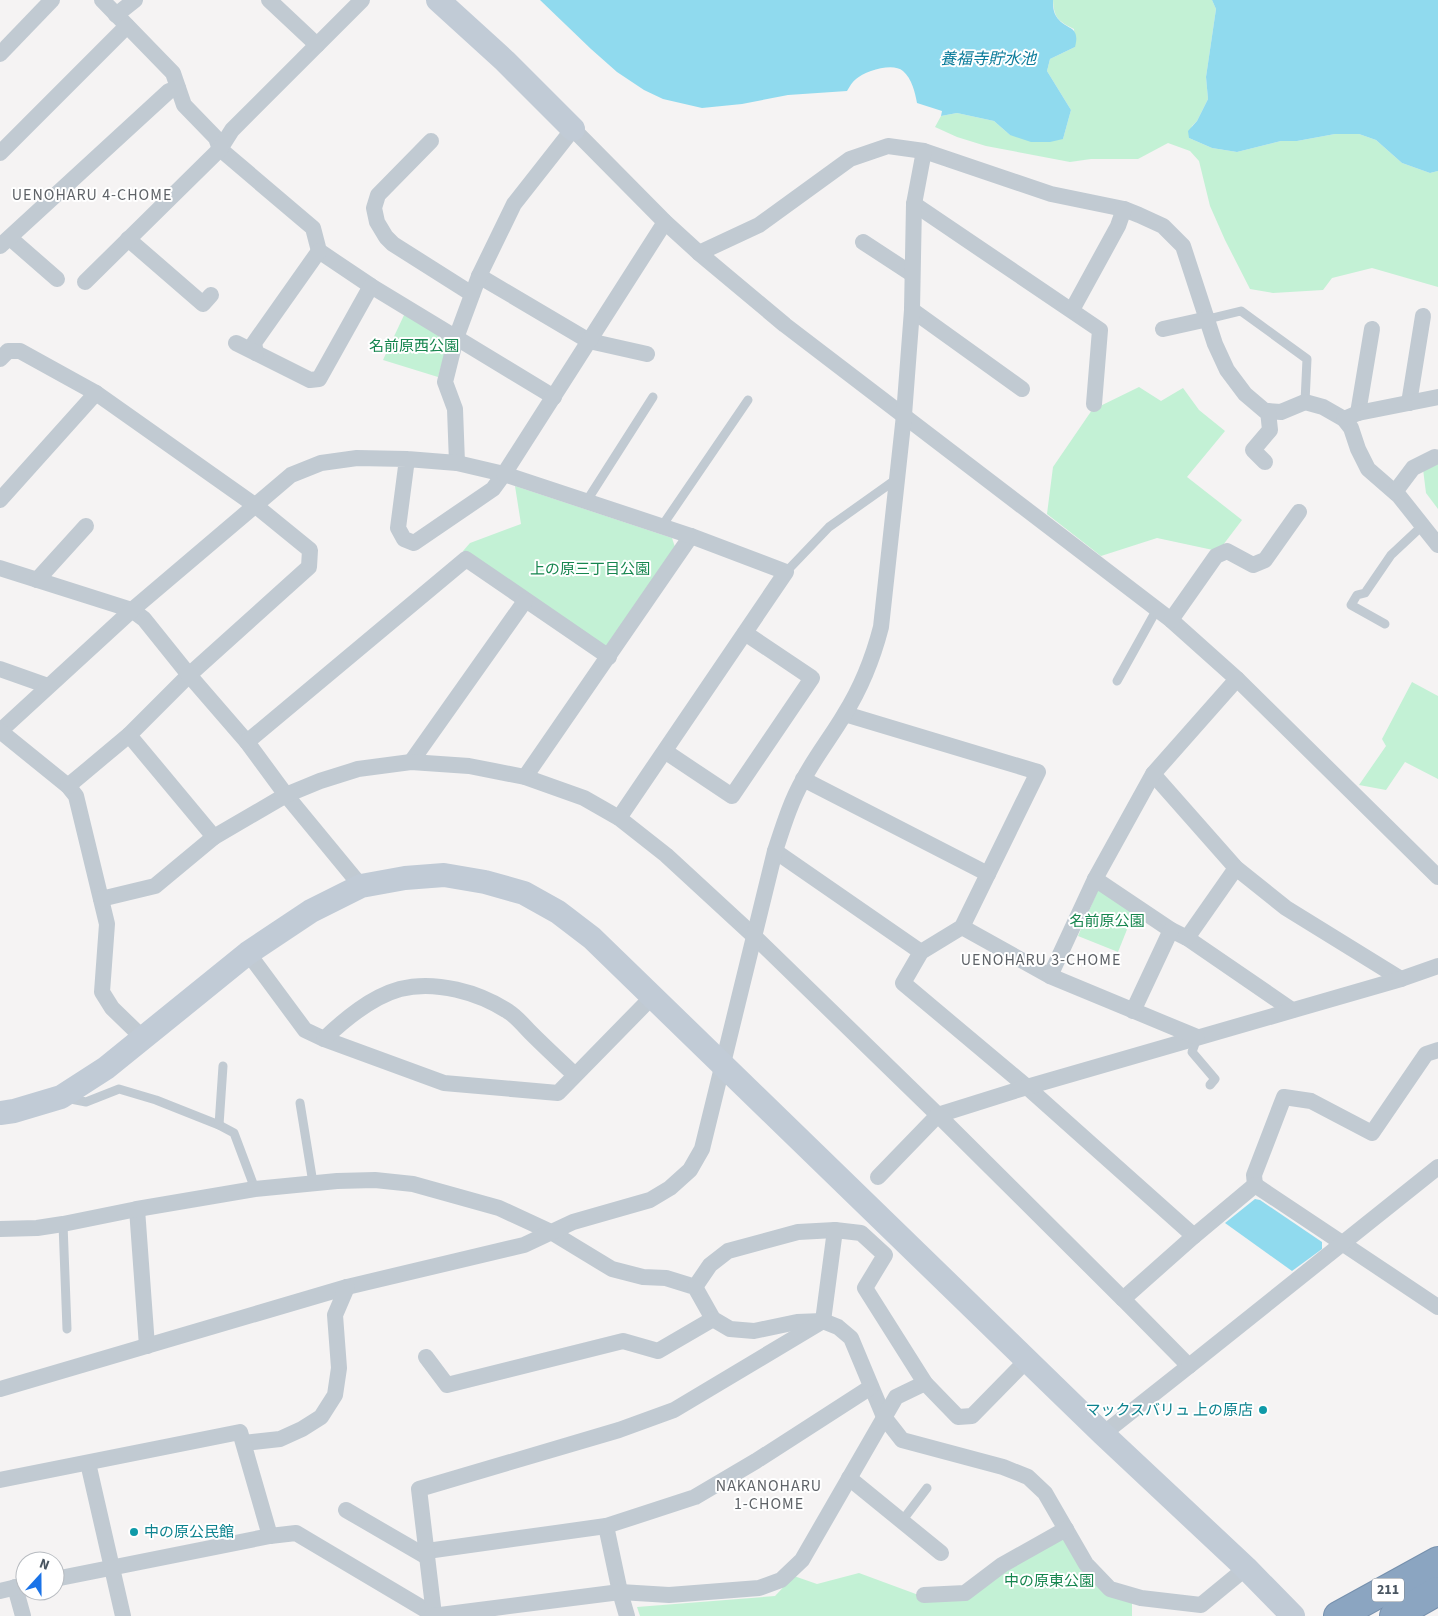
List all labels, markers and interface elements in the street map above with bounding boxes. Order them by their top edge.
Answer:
water label: 養福寺貯水池 [940,48,1038,70]
district label: UENOHARU 4-CHOME [12,184,172,206]
park label: 名前原西公園 [369,336,459,357]
park label: 上の原三丁目公園 [530,559,650,580]
park label: 名前原公園 [1069,911,1145,932]
district label: UENOHARU 3-CHOME [961,949,1121,971]
place label: マックスバリュ 上の原店 [1085,1400,1253,1421]
marker: マックスバリュ 上の原店 [1257,1404,1269,1416]
district label: NAKANOHARU 1-CHOME [716,1475,822,1515]
place label: 中の原公民館 [144,1522,234,1543]
marker: 中の原公民館 [128,1526,140,1538]
north arrow [15,1551,65,1601]
text: N [36,1554,52,1576]
park label: 中の原東公園 [1004,1571,1094,1592]
road number: 211 [1372,1578,1404,1602]

